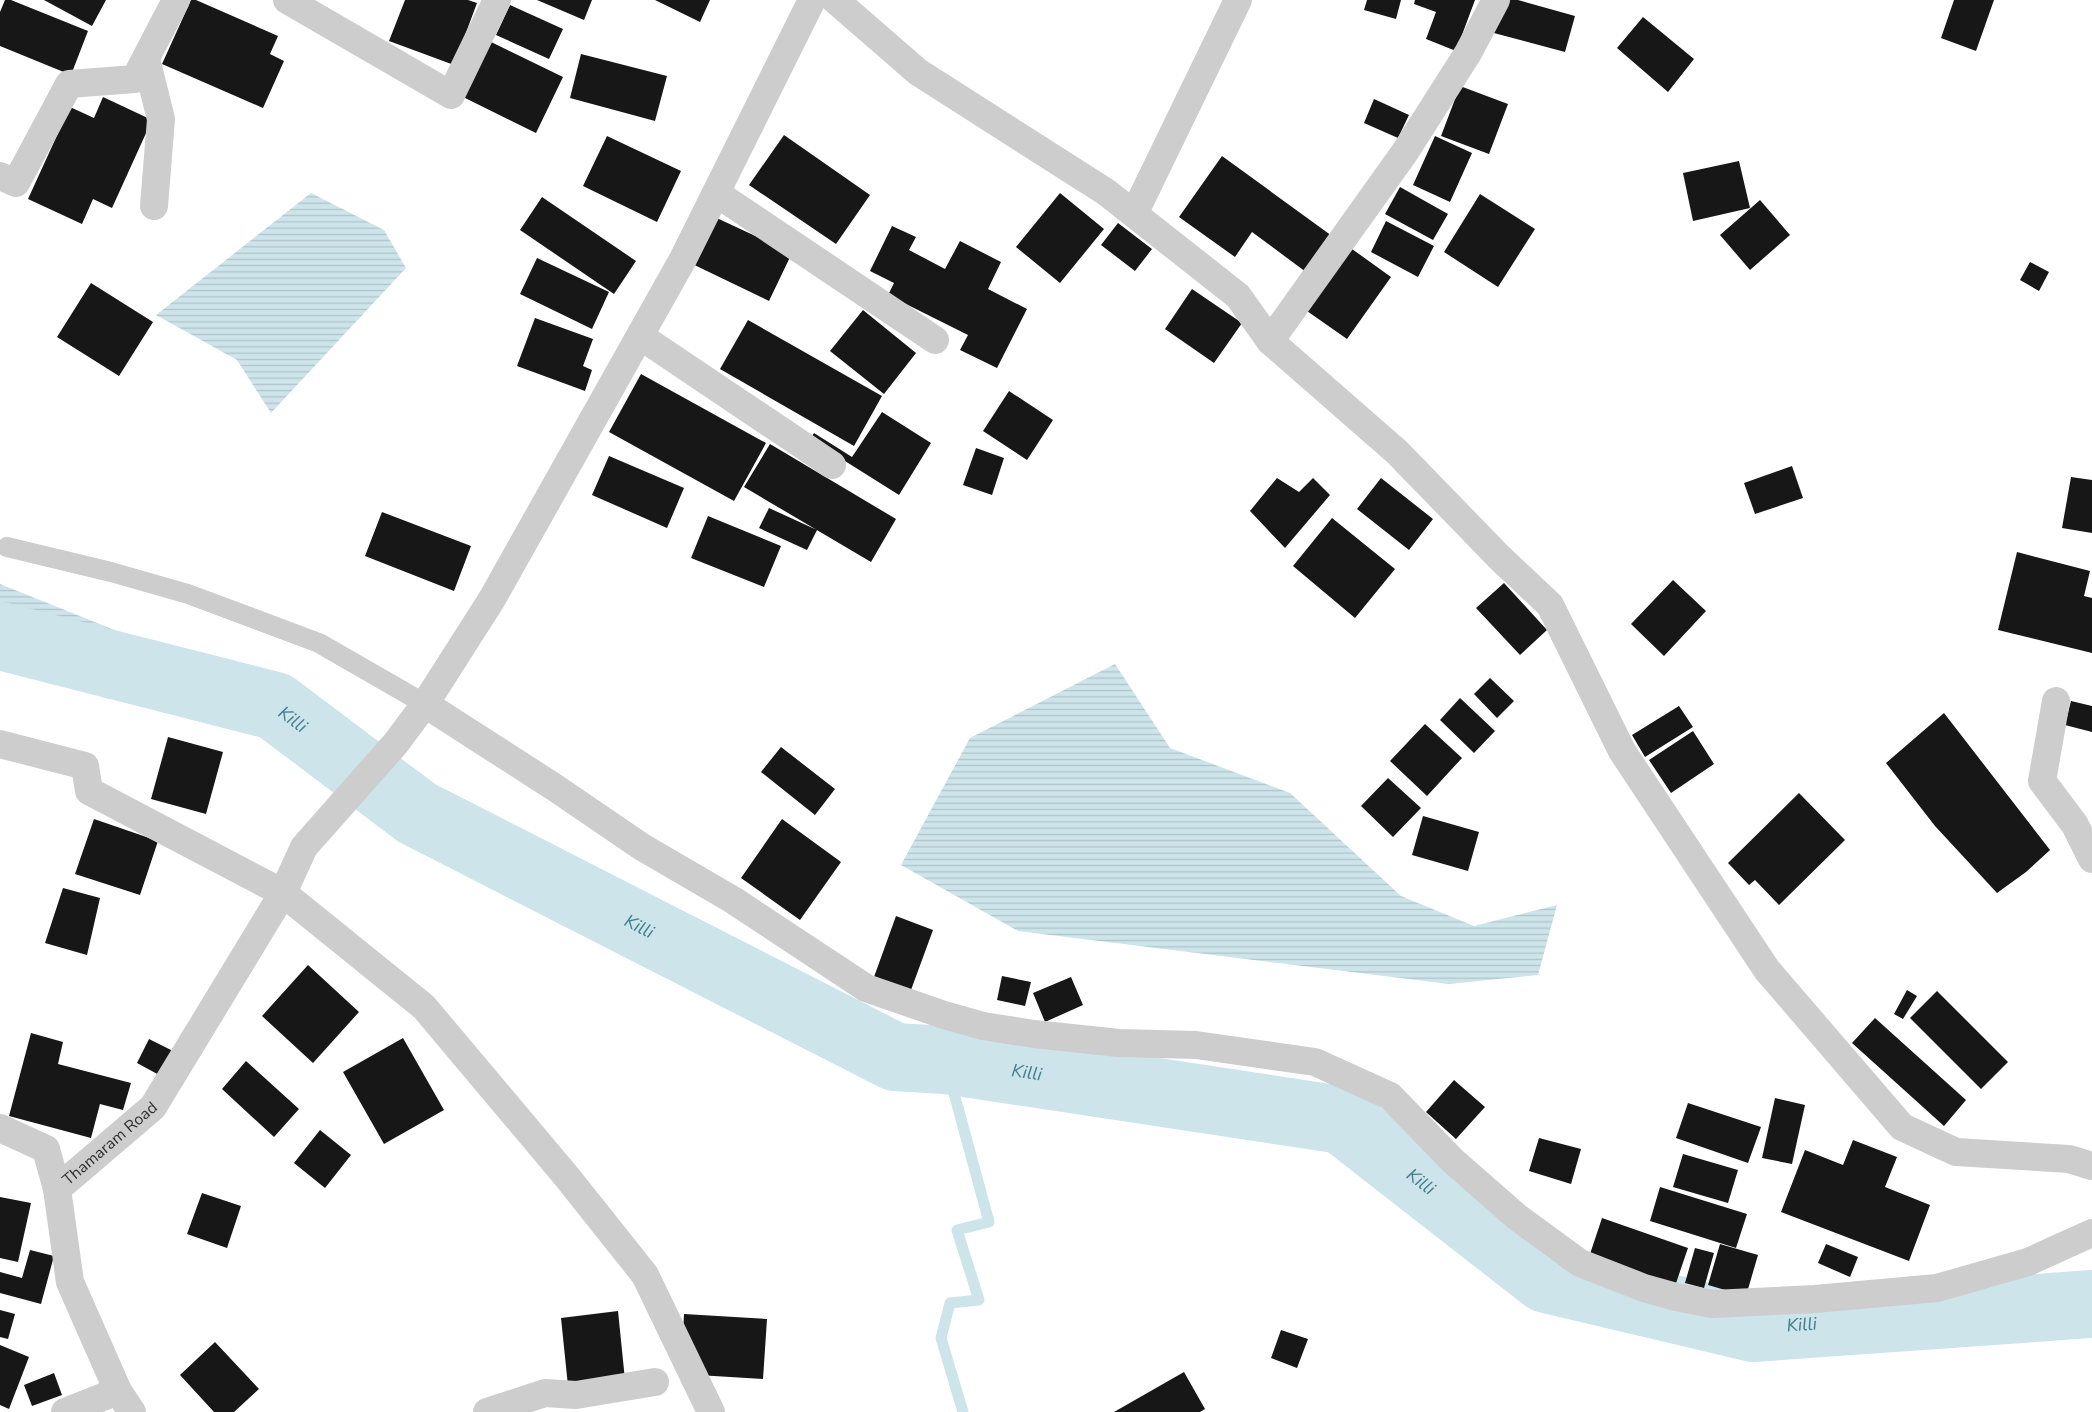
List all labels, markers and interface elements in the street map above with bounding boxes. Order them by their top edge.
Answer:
water label: Killi [273,701,313,739]
water label: Killi [620,909,659,944]
water label: Killi [1010,1058,1044,1087]
street label: Thamaram Road [58,1097,162,1191]
water label: Killi [1402,1163,1441,1201]
water label: Killi [1786,1311,1818,1338]

